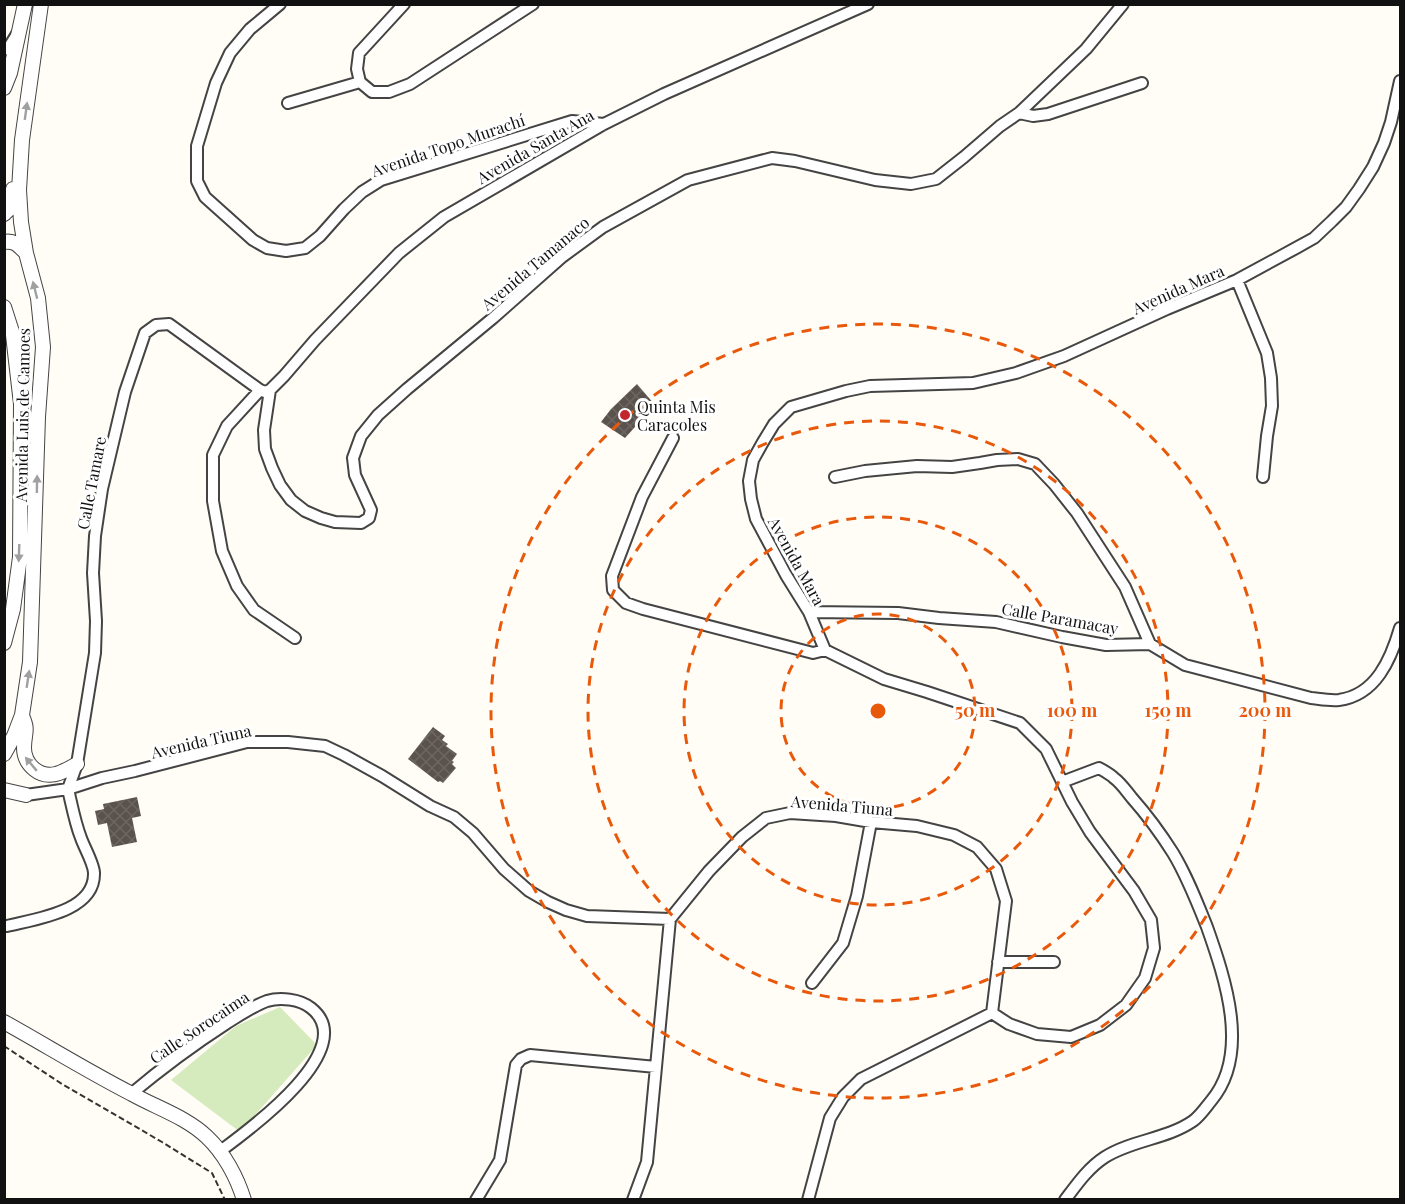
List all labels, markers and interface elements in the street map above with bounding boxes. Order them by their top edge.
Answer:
one-way arrow [21,101,30,120]
street label: Avenida Santa Ana [472,104,597,189]
street label: Avenida Topo Murachí [368,109,528,181]
street label: Avenida Tamanaco [476,212,594,315]
street label: Avenida Mara [1128,259,1227,319]
one-way arrow [30,281,40,299]
street label: Avenida Luis de Camoes [10,328,34,503]
place label: Quinta Mis Caracoles [637,396,716,435]
marker: Quinta Mis Caracoles [618,408,632,422]
street label: Calle Tamare [72,435,110,531]
one-way arrow [32,474,41,493]
street label: Avenida Mara [764,512,830,609]
one-way arrow [15,543,24,562]
street label: Calle Paramacay [1000,597,1120,639]
one-way arrow [23,669,32,688]
text: 50 m [955,698,996,722]
text: 100 m [1047,698,1098,722]
text: 150 m [1144,698,1192,722]
text: 200 m [1238,698,1292,722]
centre of rings [868,701,888,721]
street label: Avenida Tiuna [148,719,253,763]
one-way arrow [25,756,38,772]
street label: Avenida Tiuna [789,790,894,820]
street label: Calle Sorocaima [145,986,253,1068]

